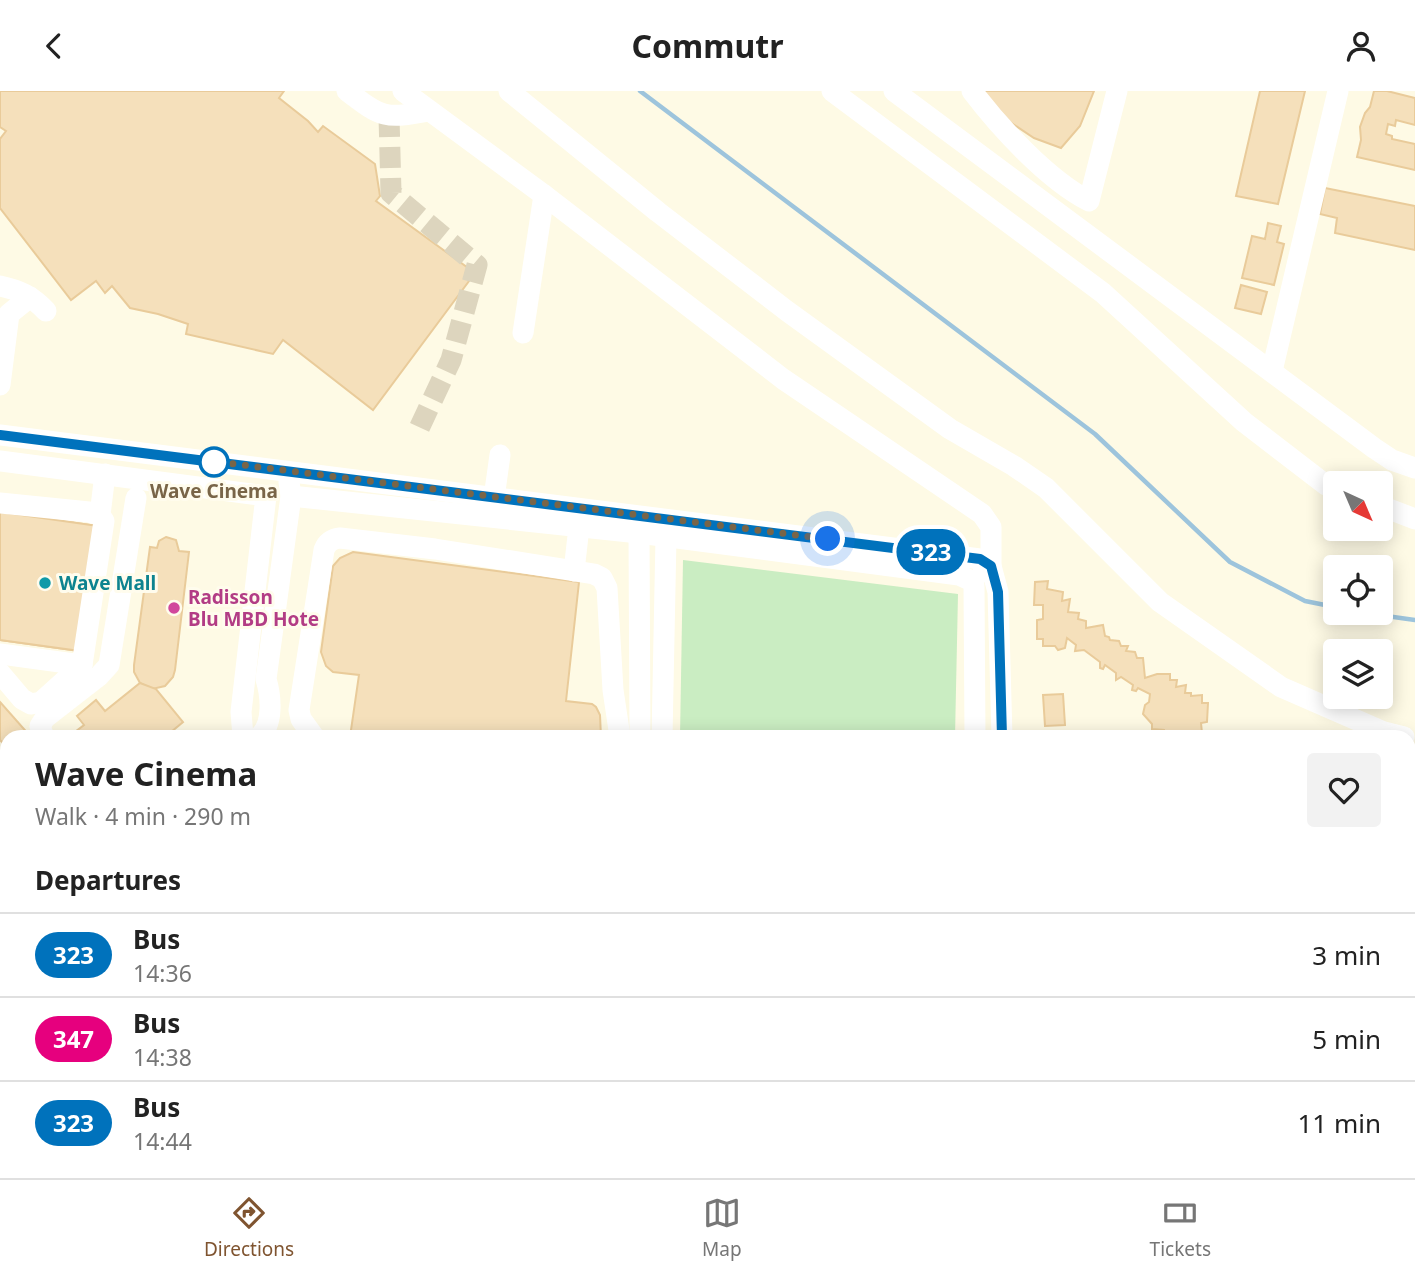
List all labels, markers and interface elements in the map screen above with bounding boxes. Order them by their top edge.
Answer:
text: Commutr [632,24,783,67]
icon: back [35,27,73,65]
icon: person [1342,27,1380,65]
marker: Wave Cinema [199,447,229,477]
north arrow [1323,471,1393,541]
map controls [1323,471,1393,709]
place label: Wave Cinema [150,478,278,504]
your location [810,521,845,556]
line badge: 323 [891,529,971,575]
text: 323 [910,535,952,568]
button: locate [1323,555,1393,625]
place label: Wave Mall [59,570,156,596]
marker: Wave Mall [37,575,53,591]
place label: Radisson Blu MBD Hote [188,584,319,632]
marker: Radisson Blu MBD Hote [166,600,182,616]
button: layers [1323,639,1393,709]
text: Wave Cinema [35,751,257,796]
button: heart [1307,753,1381,827]
text: Walk · 4 min · 290 m [35,800,251,832]
text: Departures [35,862,181,898]
text: Bus [133,921,180,957]
text: 3 min [1312,937,1381,973]
text: 323 [53,938,94,971]
text: 14:36 [133,957,192,989]
text: Bus [133,1005,180,1041]
text: 5 min [1312,1021,1381,1057]
text: 347 [53,1022,94,1055]
text: 14:38 [133,1041,192,1073]
text: Bus [133,1089,180,1125]
text: 11 min [1297,1105,1381,1141]
text: 323 [53,1106,94,1139]
text: 14:44 [133,1125,192,1157]
tab: Directions [204,1194,294,1262]
tab: Map [702,1194,742,1262]
tab: Tickets [1150,1194,1211,1262]

